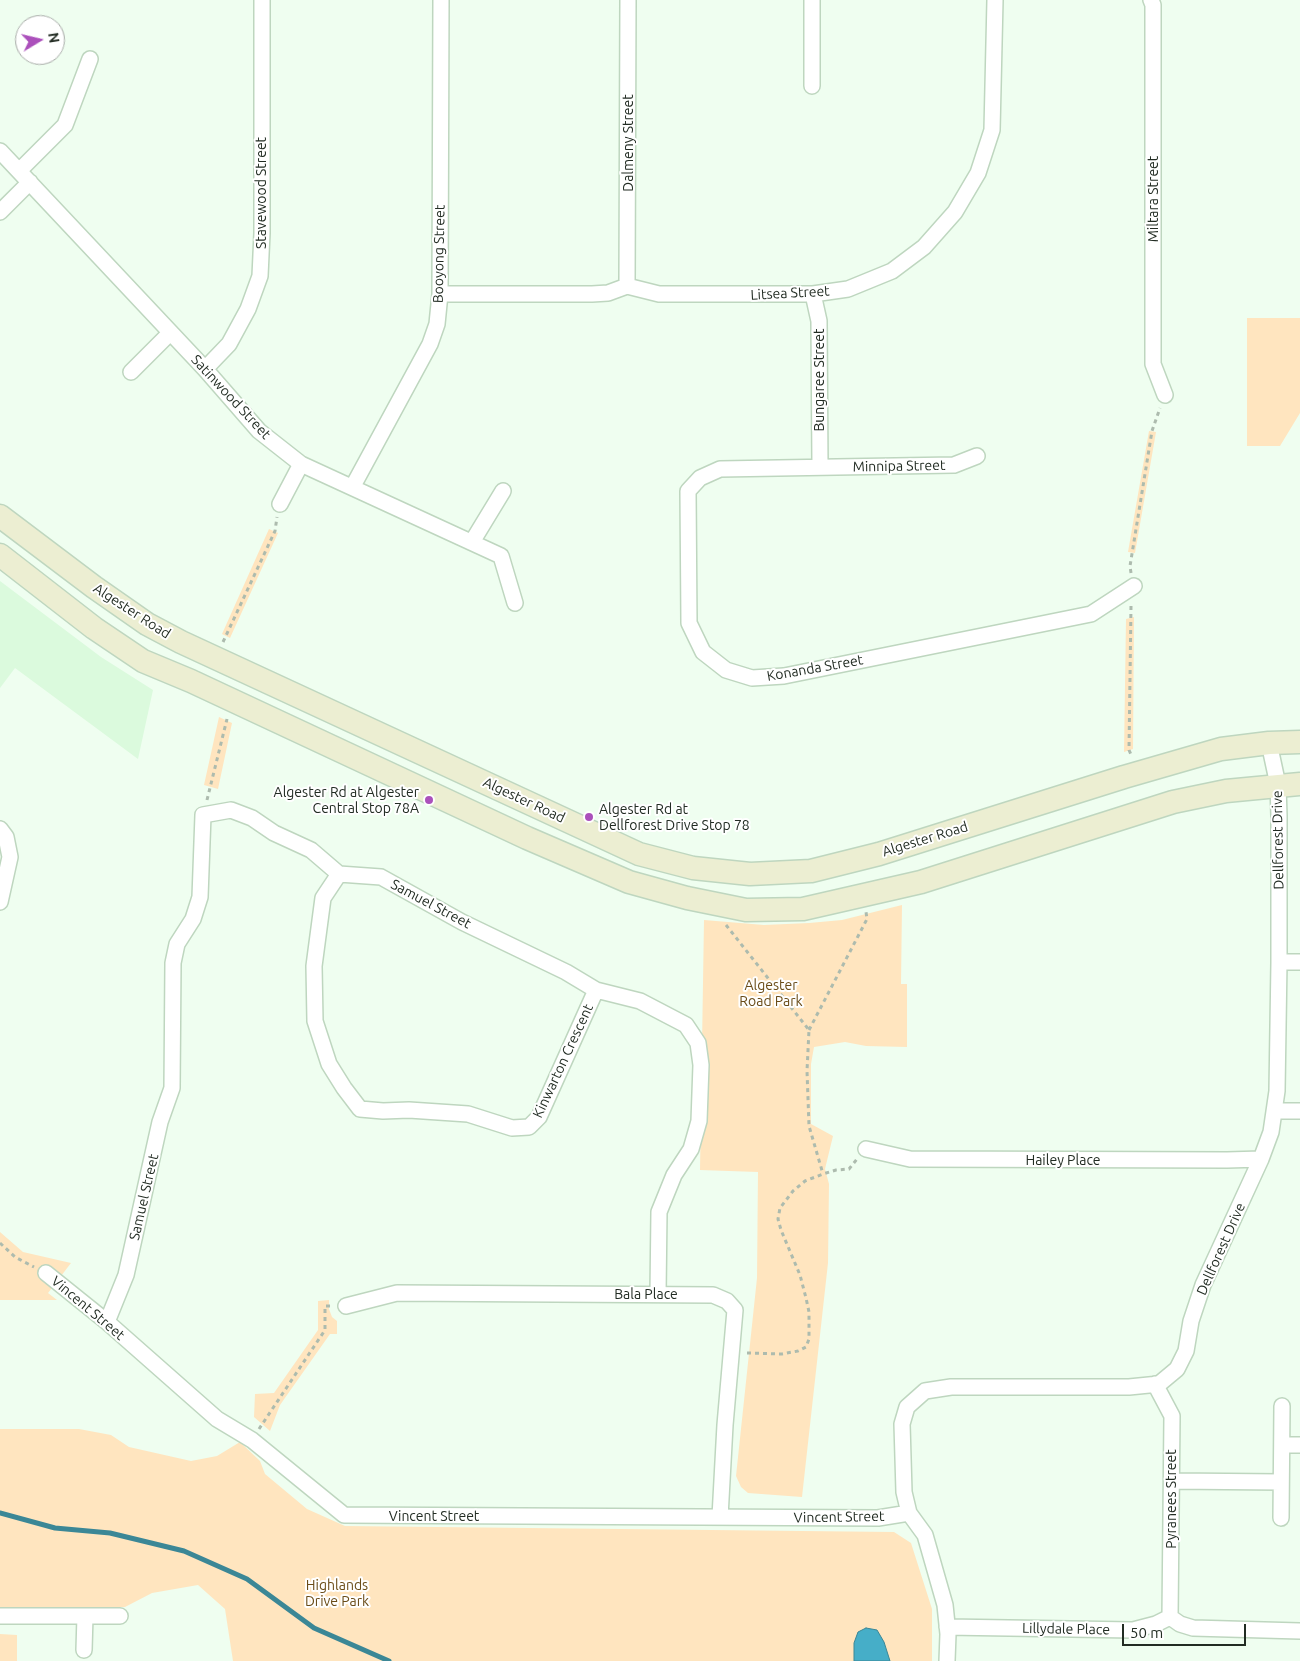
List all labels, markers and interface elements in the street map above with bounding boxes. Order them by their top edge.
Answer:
north arrow [15,15,65,65]
text: N [45,31,63,44]
street label: Dalmeny Street [620,94,636,192]
street label: Stavewood Street [253,137,269,249]
street label: Miltara Street [1145,156,1161,242]
street label: Booyong Street [430,205,448,303]
street label: Litsea Street [750,283,830,303]
street label: Bungaree Street [811,328,827,432]
street label: Satinwood Street [188,351,274,443]
street label: Minnipa Street [853,457,945,475]
street label: Algester Road [90,580,174,642]
street label: Konanda Street [766,651,864,685]
street label: Algester Road [480,774,568,826]
place label: Algester Rd at Algester Central Stop 78A [274,784,419,816]
street label: Dellforest Drive [1269,790,1287,890]
marker: Algester Rd at Algester Central Stop 78A [423,794,435,806]
place label: Algester Rd at Dellforest Drive Stop 78 [599,801,750,834]
marker: Algester Rd at Dellforest Drive Stop 78 [583,811,595,823]
street label: Algester Road [880,818,970,860]
street label: Samuel Street [388,876,474,932]
park label: Algester Road Park [739,977,803,1010]
street label: Kinwarton Crescent [529,1001,597,1121]
street label: Samuel Street [126,1152,162,1242]
street label: Hailey Place [1025,1152,1101,1168]
street label: Dellforest Drive [1193,1200,1249,1298]
street label: Vincent Street [48,1272,128,1344]
street label: Bala Place [614,1286,678,1302]
street label: Pyranees Street [1163,1449,1179,1549]
street label: Vincent Street [389,1508,479,1524]
street label: Vincent Street [794,1508,884,1526]
park label: Highlands Drive Park [305,1577,369,1610]
scale bar [1125,1614,1249,1646]
street label: Lillydale Place [1022,1620,1110,1638]
text: 50 m [1130,1624,1163,1641]

